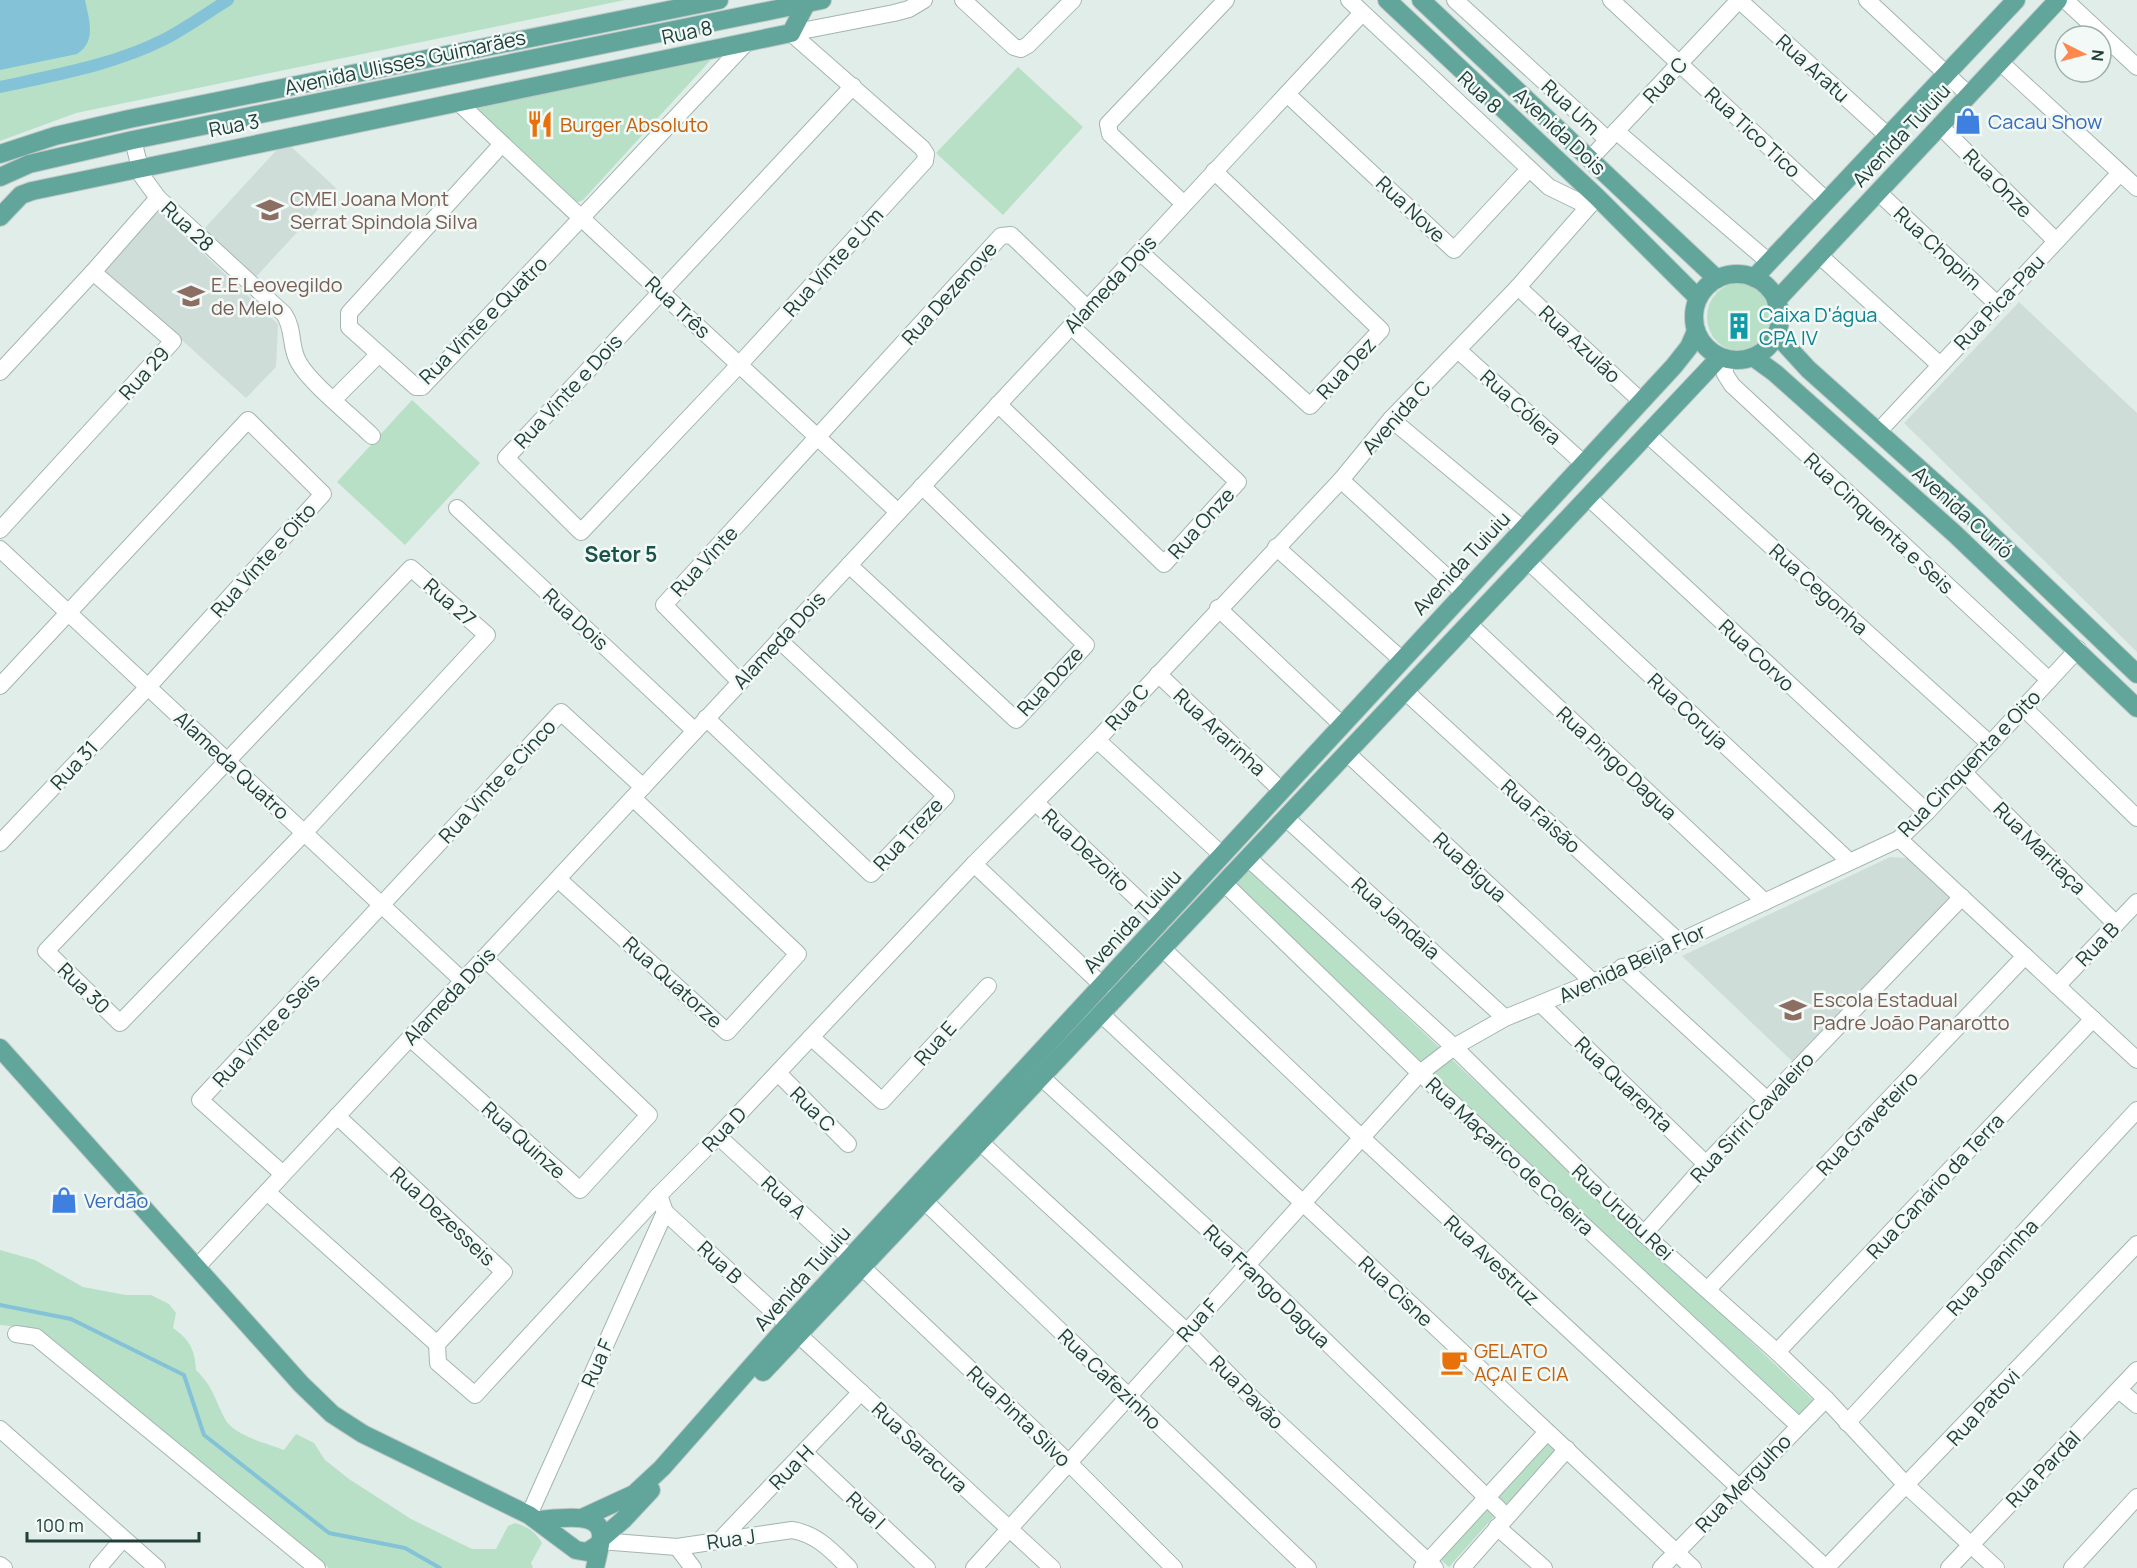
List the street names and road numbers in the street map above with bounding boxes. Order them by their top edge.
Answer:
street label: Rua 8 [659,13,715,51]
street label: Avenida Ulisses Guimarães [282,23,528,101]
street label: Rua Aratu [1770,28,1856,108]
street label: Rua C [1637,51,1693,109]
street label: Rua 8 [1452,65,1508,119]
street label: Rua Um [1536,73,1606,141]
street label: Avenida Tuiuiu [1846,77,1956,193]
street label: Avenida Dois [1508,81,1612,181]
street label: Rua Tico Tico [1699,81,1807,184]
street label: Rua 3 [207,107,261,143]
street label: Rua Onze [1958,143,2038,223]
street label: Rua Nove [1370,170,1452,248]
street label: Rua 28 [156,195,220,257]
street label: Rua Chopim [1888,200,1988,296]
street label: Rua Vinte e Um [777,202,889,322]
street label: Alameda Dois [1058,229,1162,339]
street label: Rua Dezenove [895,235,1003,351]
street label: Rua Pica-Pau [1948,248,2050,356]
street label: Rua Vinte e Quatro [413,250,553,390]
street label: Rua Três [640,270,716,344]
street label: Rua Azulão [1533,299,1627,389]
street label: Rua Vinte e Dois [508,328,628,454]
street label: Rua Dez [1310,331,1382,405]
street label: Rua 29 [113,340,175,406]
street label: Rua Cólera [1475,364,1567,450]
street label: Avenida C [1356,374,1436,460]
street label: Rua Cinquenta e Seis [1798,446,1960,600]
street label: Avenida Curió [1907,460,2019,564]
street label: Rua Onze [1162,481,1240,565]
street label: Rua Vinte e Oito [204,497,322,623]
street label: Avenida Tuiuiu [1406,505,1516,621]
street label: Rua Vinte [664,520,744,602]
street label: Rua Cegonha [1764,537,1874,641]
street label: Rua 27 [418,572,482,632]
street label: Rua Dois [538,582,614,656]
street label: Alameda Dois [727,585,831,695]
street label: Rua Corvo [1713,613,1801,697]
street label: Rua Doze [1011,640,1089,722]
street label: Rua Coruja [1642,667,1734,755]
street label: Rua C [1099,678,1155,736]
street label: Rua Ararinha [1168,682,1272,782]
street label: Rua Cinquenta e Oito [1892,683,2047,842]
street label: Rua Pingo Dagua [1551,700,1683,826]
street label: Alameda Quatro [169,705,296,826]
street label: Rua Vinte e Cinco [432,713,562,849]
street label: Rua 31 [44,734,104,796]
street label: Rua Faisão [1495,773,1587,859]
street label: Rua Treze [867,792,949,876]
street label: Rua Maritaça [1988,796,2092,900]
street label: Rua Dezoito [1036,802,1136,898]
street label: Rua Bigua [1427,826,1513,908]
street label: Avenida Tuiuiu [1077,863,1187,979]
street label: Rua Jandaia [1346,871,1446,965]
street label: Rua B [2069,916,2125,972]
street label: Avenida Beija Flor [1554,917,1710,1009]
street label: Rua Quatorze [617,930,729,1034]
street label: Alameda Dois [397,941,501,1051]
street label: Rua 30 [52,956,116,1020]
street label: Rua Vinte e Seis [206,967,326,1093]
street label: Rua E [908,1015,962,1071]
street label: Rua Quarenta [1569,1030,1679,1138]
street label: Rua Siriri Cavaleiro [1684,1046,1820,1188]
street label: Rua Graveteiro [1810,1065,1924,1181]
street label: Rua Maçarico de Coleira [1420,1071,1600,1241]
street label: Rua C [784,1080,842,1138]
street label: Rua Quinze [476,1095,572,1185]
street label: Rua D [696,1101,752,1157]
street label: Rua Canário da Terra [1860,1107,2010,1265]
street label: Rua Urubu Rei [1566,1158,1680,1266]
street label: Rua Dezesseis [385,1160,501,1272]
street label: Rua A [756,1169,813,1225]
street label: Rua Avestruz [1439,1209,1545,1311]
street label: Rua Joaninha [1940,1213,2044,1321]
street label: Rua Frango Dagua [1198,1218,1336,1354]
street label: Avenida Tuiuiu [748,1220,856,1336]
street label: Rua B [692,1234,748,1290]
street label: Rua Cisne [1353,1250,1439,1332]
street label: Rua F [1170,1293,1224,1347]
street label: Rua Cafezinho [1052,1323,1168,1435]
street label: Rua F [575,1335,619,1391]
street label: Rua Pavão [1204,1349,1290,1435]
street label: Rua Pinta Silvo [961,1360,1077,1473]
street label: Rua Patovi [1940,1363,2026,1451]
street label: Rua Saracura [866,1396,974,1498]
street label: Rua Pardal [2000,1425,2086,1513]
street label: Rua Mergulho [1689,1428,1797,1538]
street label: Rua H [763,1438,819,1496]
street label: Rua I [841,1485,891,1535]
street label: Rua J [705,1522,757,1556]

